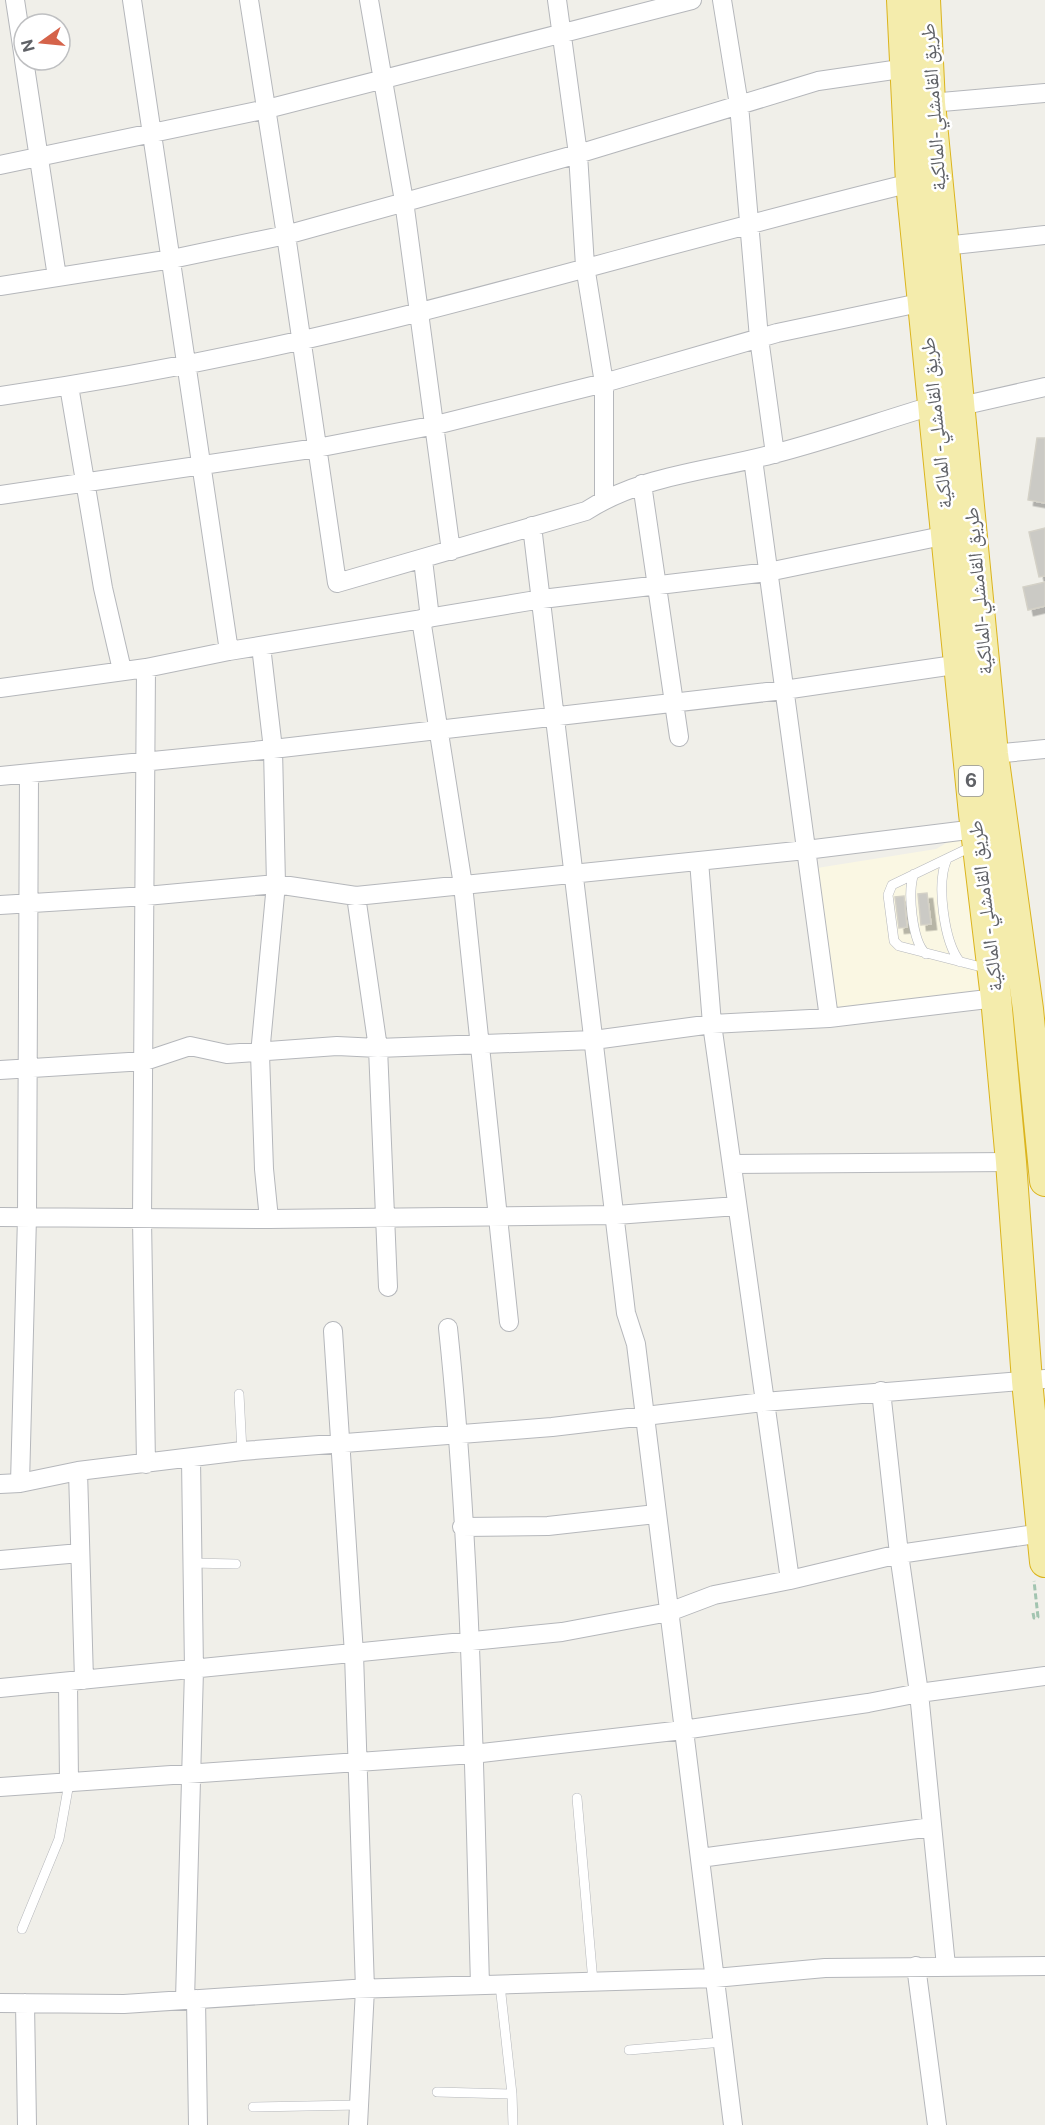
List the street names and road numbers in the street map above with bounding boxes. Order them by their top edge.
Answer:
street label: طريق القامشلي-المالكية [915,22,955,192]
street label: طريق القامشلي - المالكية [915,336,961,510]
street label: طريق القامشلي-المالكية [959,506,1001,676]
road number: 6 [959,766,983,796]
street label: طريق القامشلي - المالكية [963,818,1011,993]

